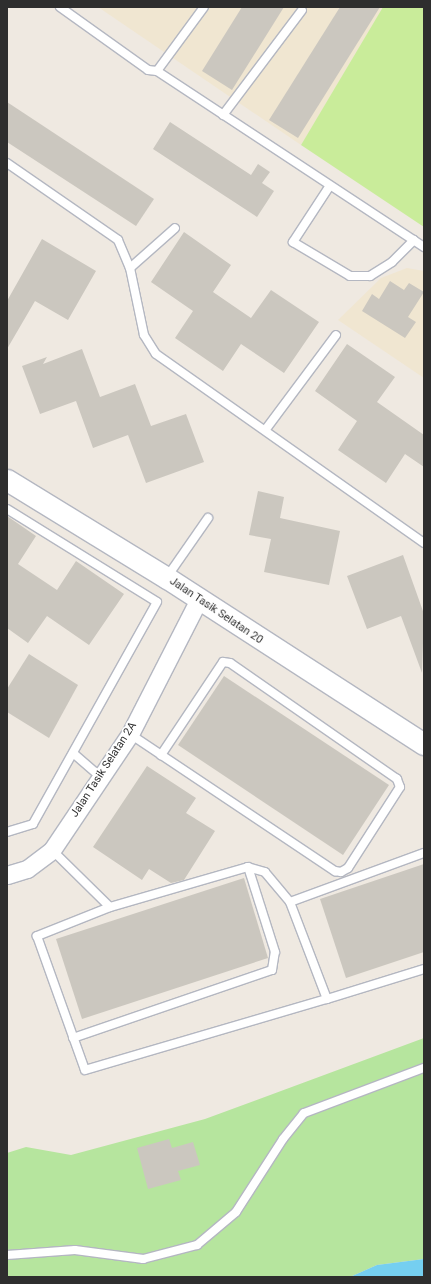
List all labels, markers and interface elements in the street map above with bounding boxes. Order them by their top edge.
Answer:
street label: Jalan Tasik Selatan 20 [167,575,265,647]
street label: Jalan Tasik Selatan 2A [68,720,140,820]

